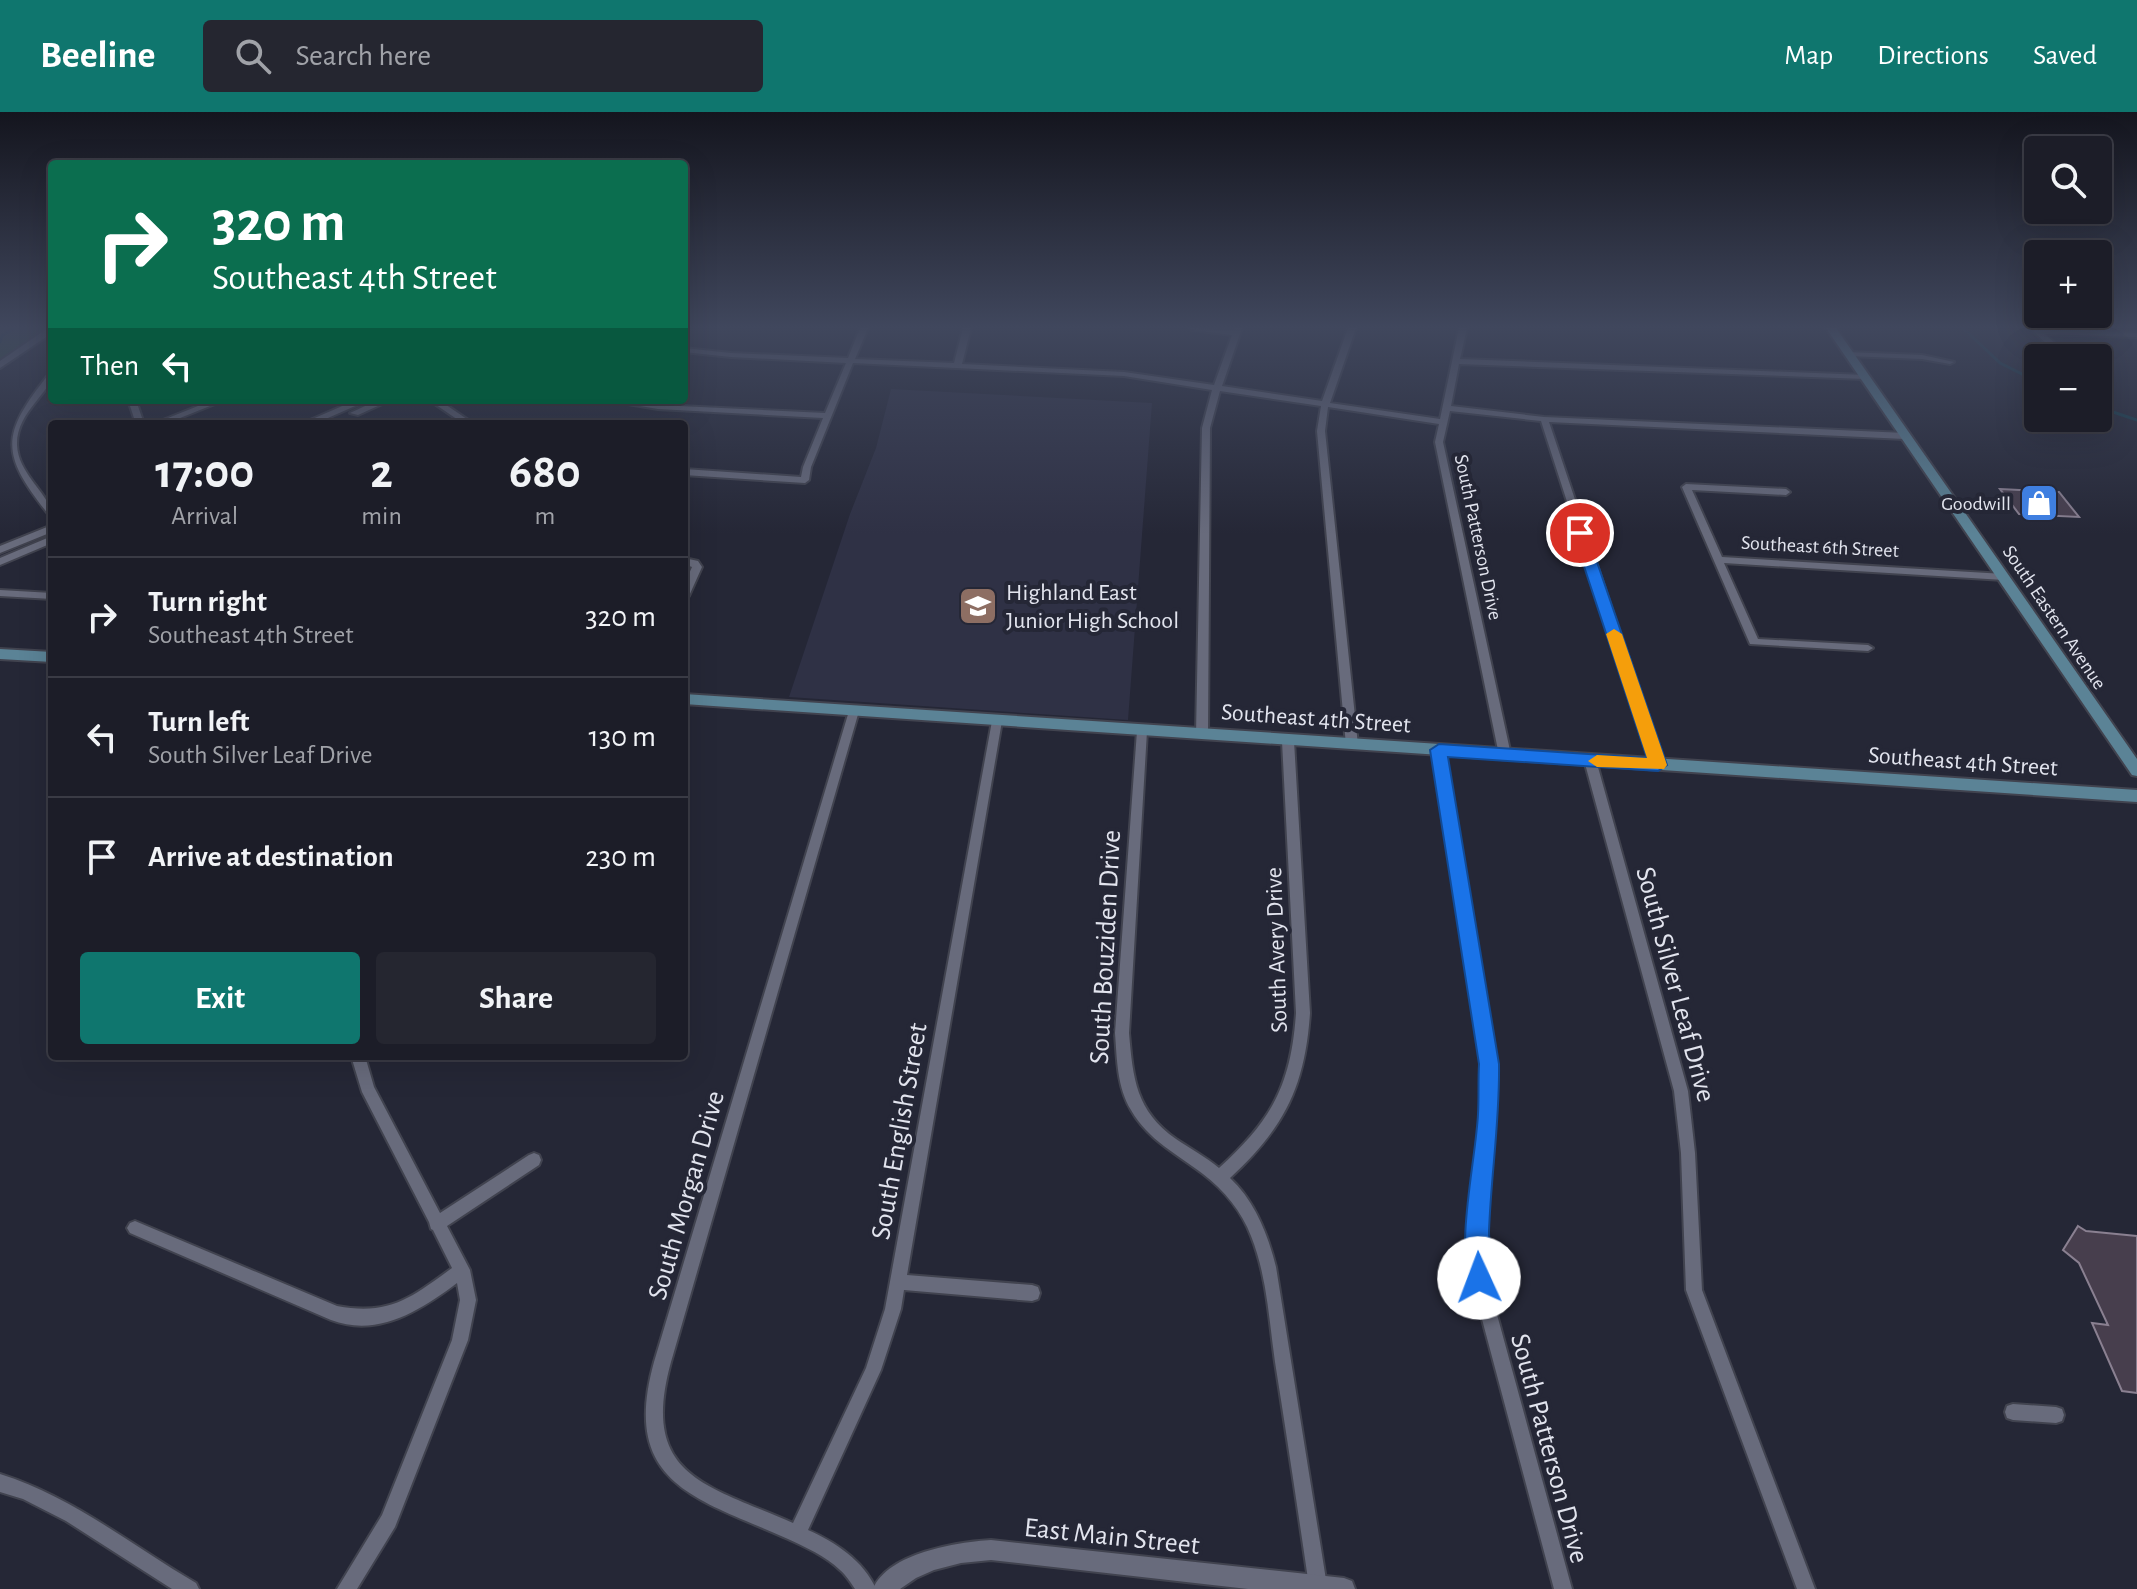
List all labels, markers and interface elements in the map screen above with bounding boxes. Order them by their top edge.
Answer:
search box [203,20,763,92]
icon: search [231,34,275,78]
text: Beeline [40,37,155,75]
text: Search here [295,41,431,71]
text: Map [1784,42,1833,70]
text: Directions [1877,42,1989,70]
text: Saved [2033,42,2097,70]
map controls [2024,136,2112,432]
button: search [2024,136,2112,224]
icon: right [80,192,184,296]
text: 320 m [212,195,345,251]
button: + [2024,240,2112,328]
text: Southeast 4th Street [212,260,497,296]
icon: left [155,344,199,388]
button: − [2024,344,2112,432]
text: Then [80,351,139,381]
text: 17:00 [155,449,254,497]
text: 2 [370,449,393,497]
text: 680 [509,449,581,497]
street label: South Patterson Drive [1451,453,1505,622]
shop icon: Goodwill [2018,482,2060,524]
place label: Goodwill [1941,494,2011,514]
pin [1546,499,1614,567]
text: Arrival [171,503,238,529]
text: min [361,503,402,529]
text: m [534,503,555,529]
icon: arrive [1558,511,1602,555]
street label: Southeast 6th Street [1741,533,1900,561]
street label: South Eastern Avenue [1999,542,2110,693]
place label: Highland East Junior High School [1006,581,1179,633]
school or university icon: Highland East Junior High School [957,585,999,627]
text: Turn right [148,587,267,617]
icon: right [80,595,124,639]
text: 320 m [585,602,656,632]
text: Southeast 4th Street [148,622,354,648]
street label: Southeast 4th Street [1220,700,1412,738]
text: Turn left [148,707,249,737]
icon: left [80,715,124,759]
text: 130 m [589,722,656,752]
text: South Silver Leaf Drive [148,742,373,768]
street label: Southeast 4th Street [1867,743,2059,781]
street label: South Bouziden Drive [1086,829,1126,1065]
icon: arrive [80,835,124,879]
text: Arrive at destination [148,842,394,872]
text: 230 m [585,842,656,872]
street label: South Silver Leaf Drive [1630,864,1720,1105]
street label: South Avery Drive [1262,867,1292,1033]
button: Exit [80,952,360,1044]
button: Share [376,952,656,1044]
street label: South English Street [867,1021,933,1242]
street label: South Morgan Drive [644,1088,730,1303]
position arrow [1437,1236,1521,1320]
street label: South Patterson Drive [1505,1331,1593,1566]
street label: East Main Street [1023,1514,1201,1560]

